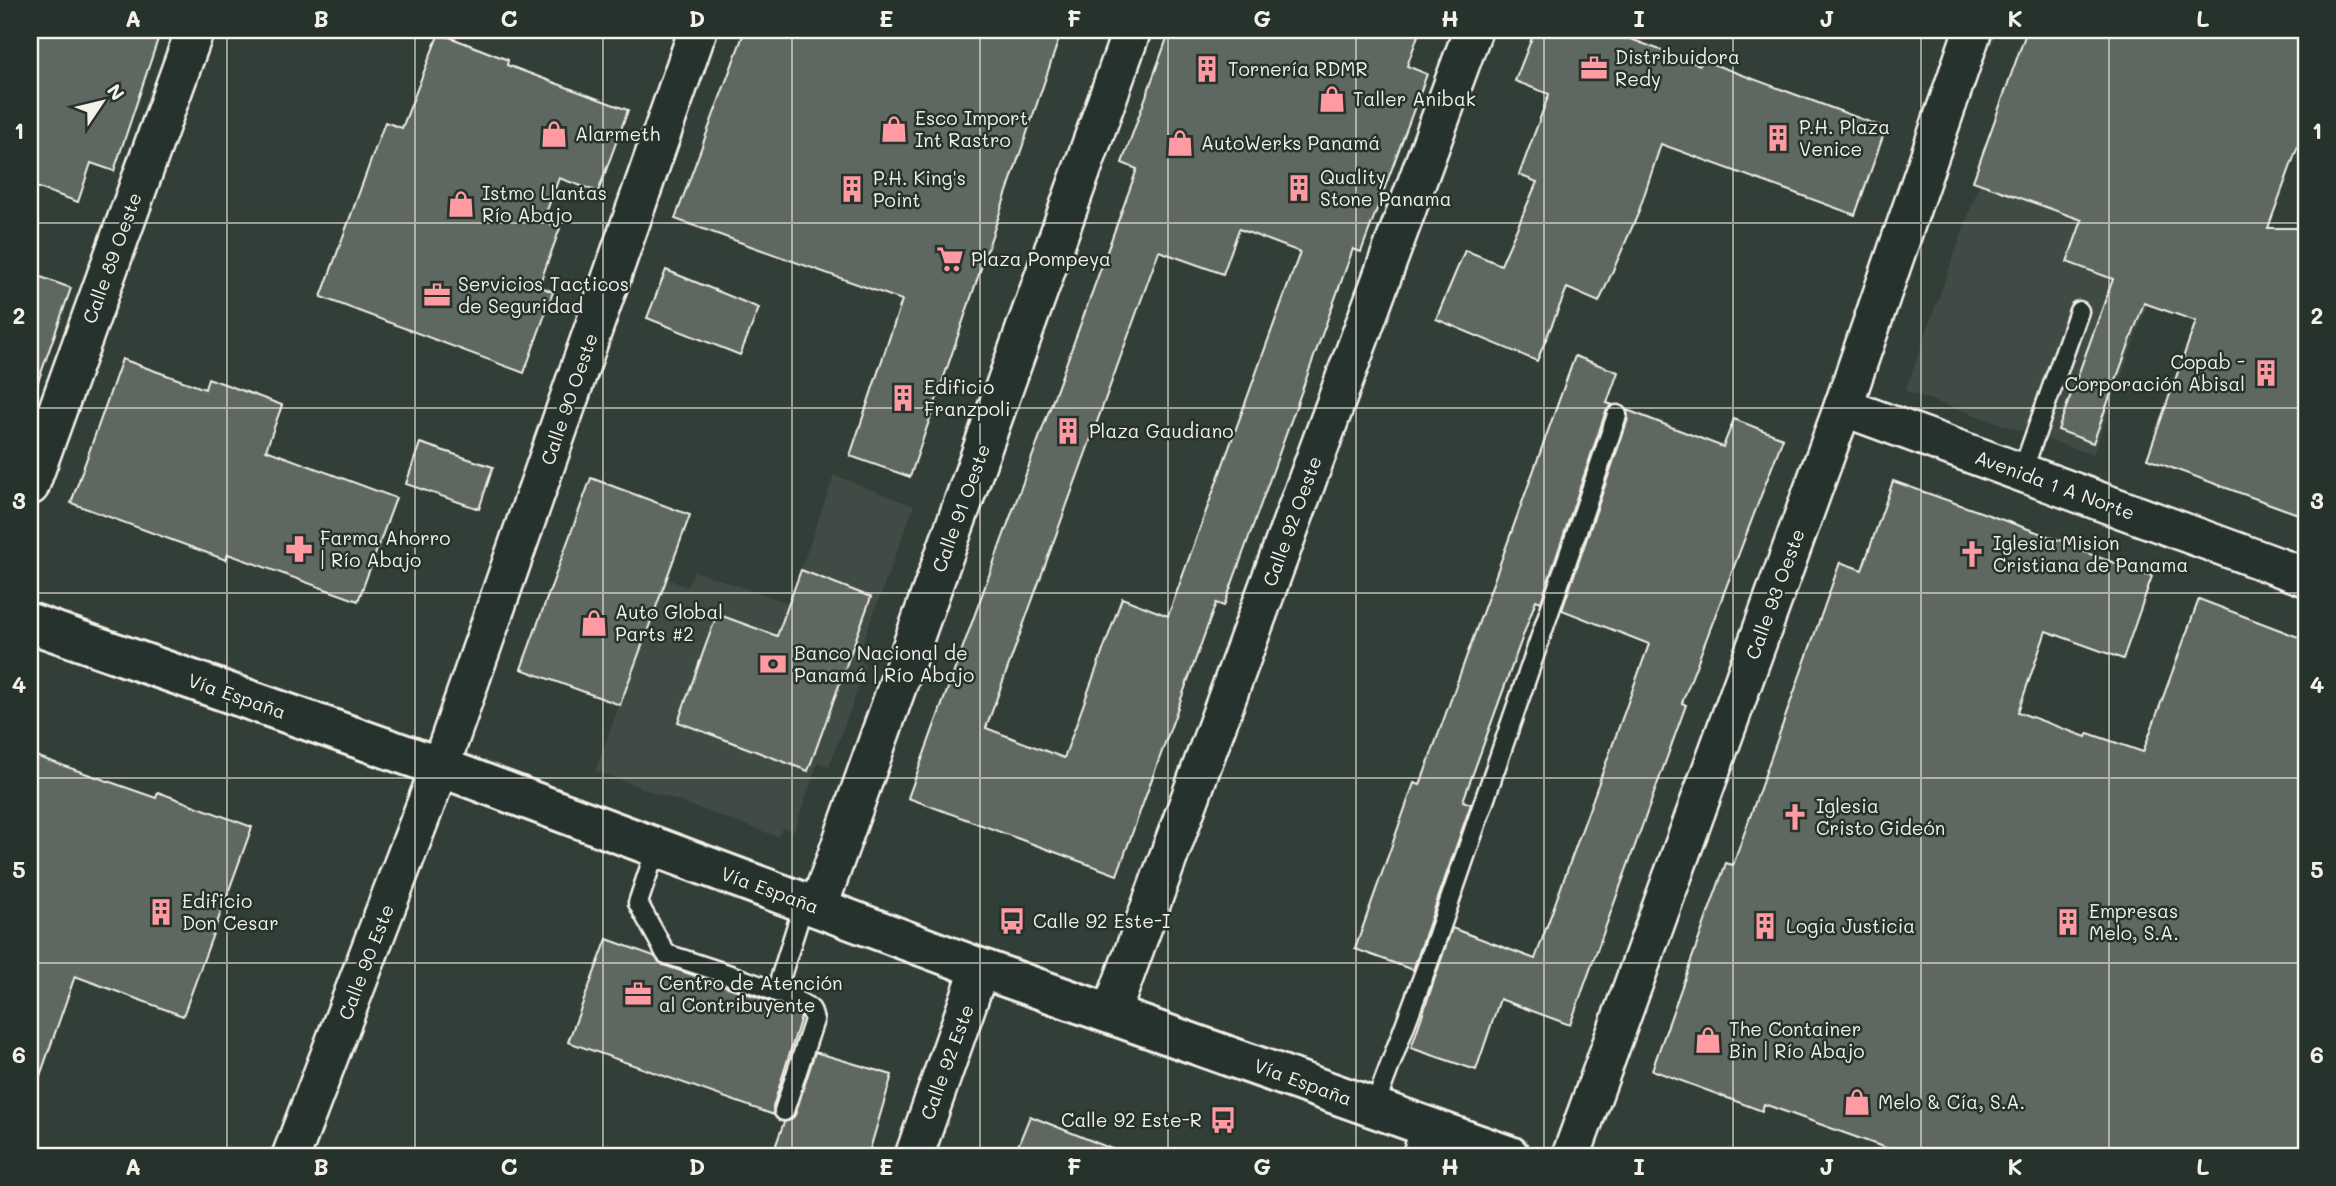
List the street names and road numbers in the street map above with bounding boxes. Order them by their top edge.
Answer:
street label: Calle 89 Oeste [76,189,147,327]
street label: Calle 90 Oeste [534,330,603,468]
street label: Calle 91 Oeste [926,440,995,575]
street label: Avenida 1 A Norte [1972,444,2138,525]
street label: Calle 92 Oeste [1256,452,1327,589]
street label: Calle 93 Oeste [1739,525,1810,663]
street label: Vía España [185,667,290,724]
street label: Vía España [718,860,822,919]
street label: Calle 90 Este [332,900,399,1023]
street label: Calle 92 Este [914,1001,979,1123]
street label: Vía España [1251,1052,1355,1111]

